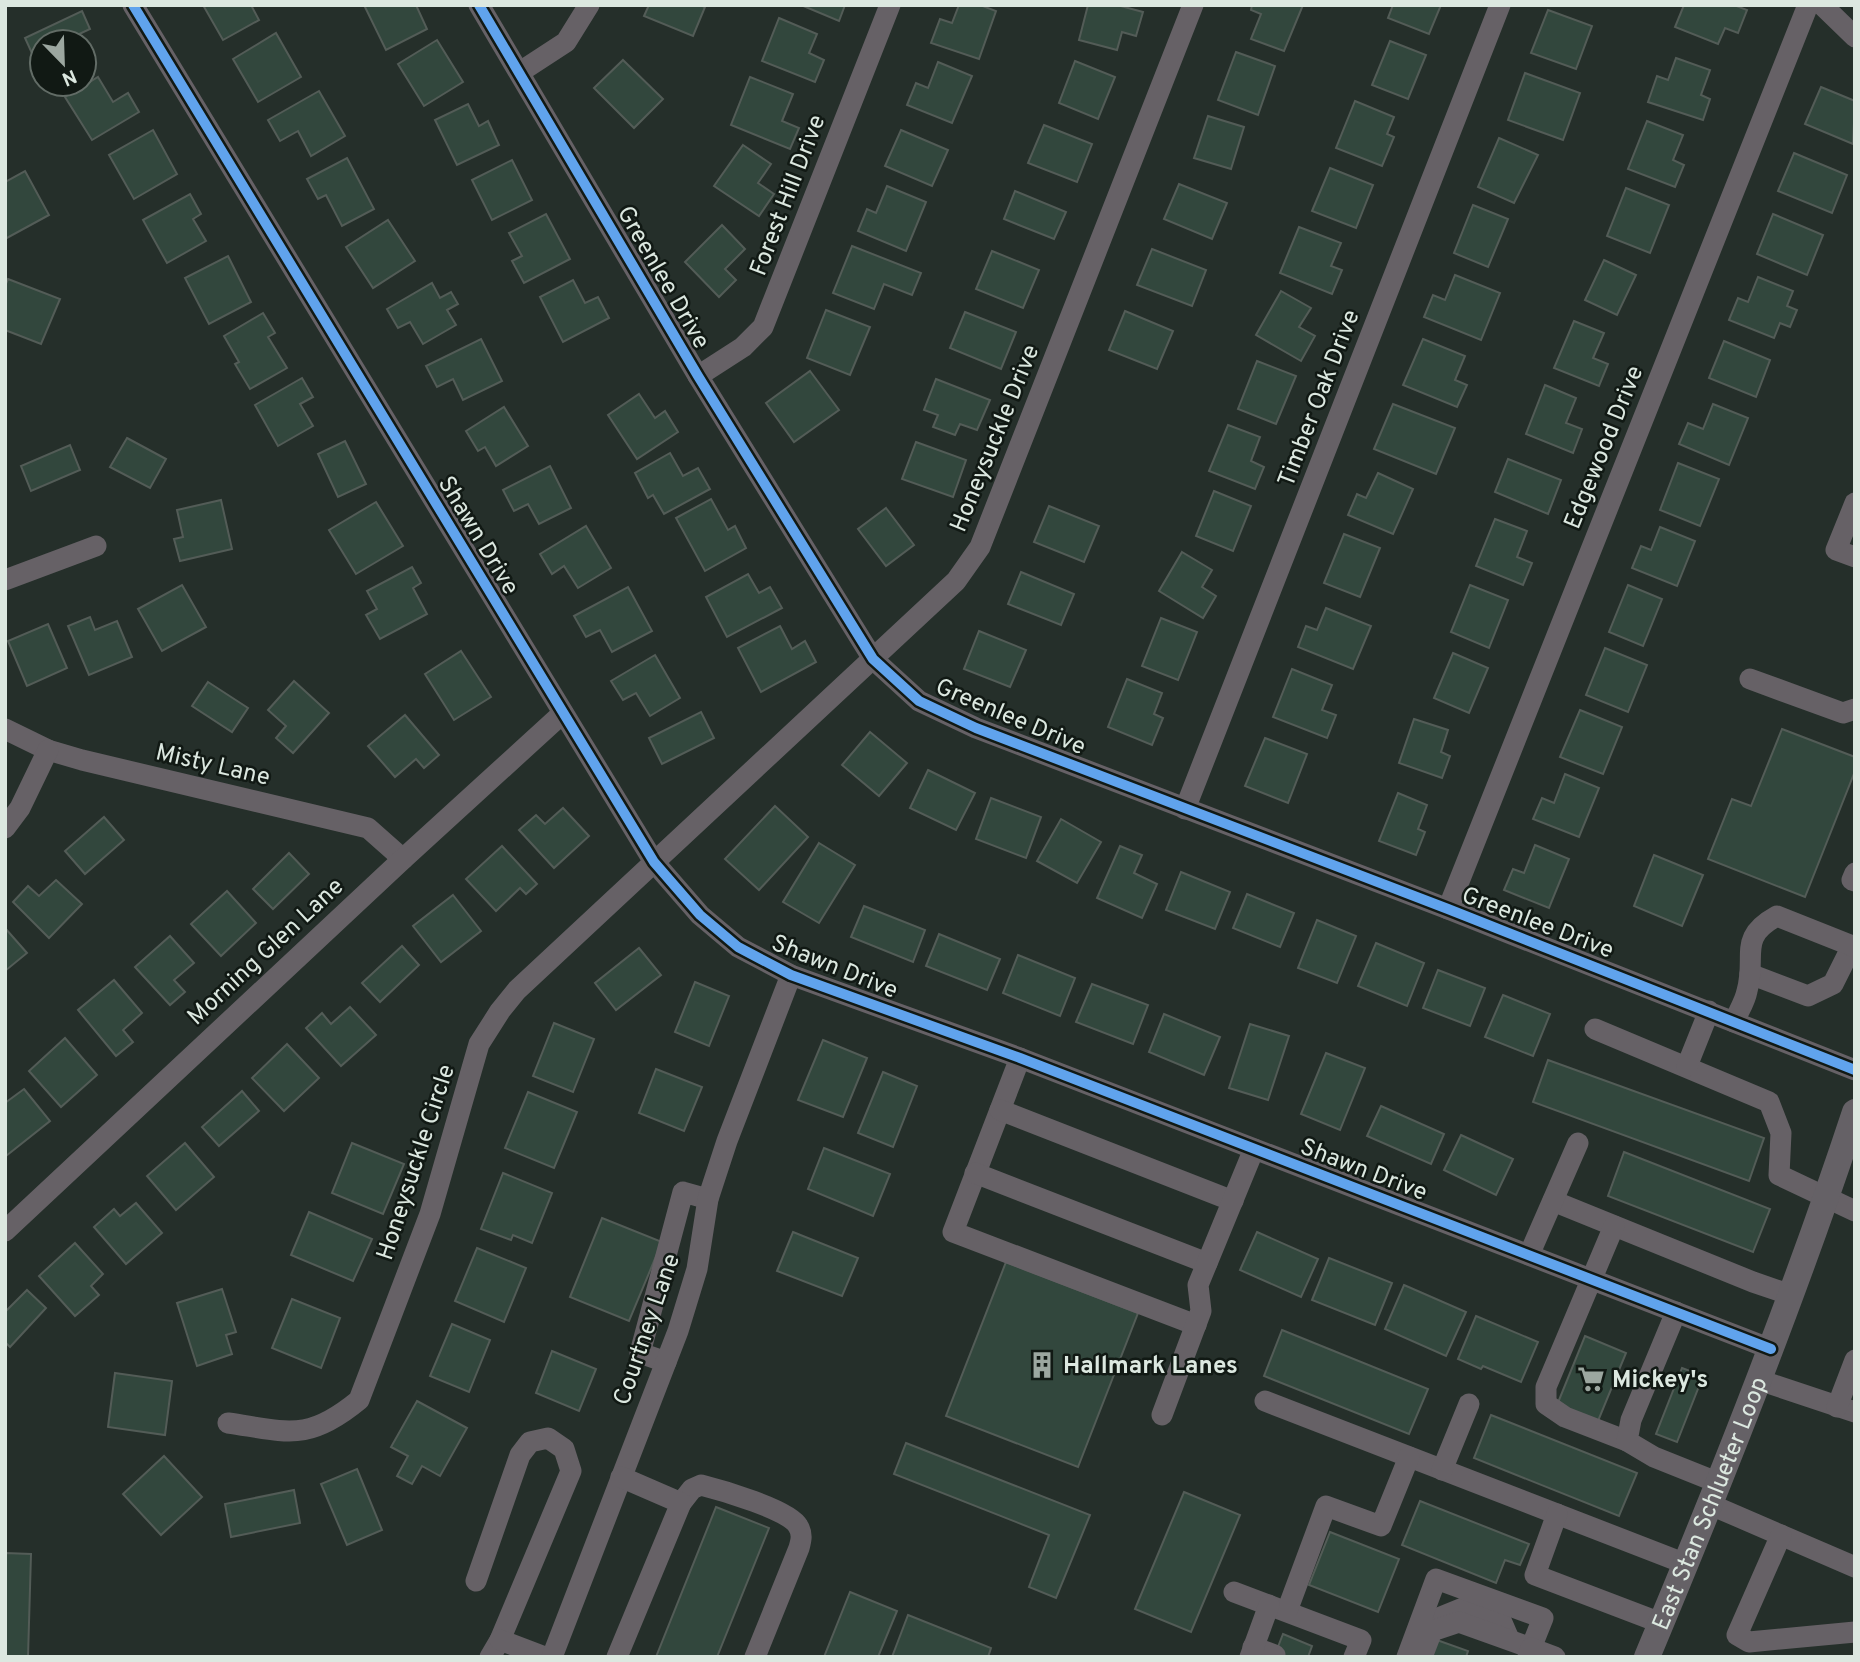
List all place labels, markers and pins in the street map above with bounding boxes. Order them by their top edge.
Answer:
building icon: Hallmark Lanes [1027,1350,1057,1380]
place label: Hallmark Lanes [1063,1352,1238,1382]
supermarket icon: Mickey's [1576,1364,1606,1394]
place label: Mickey's [1612,1366,1708,1396]

